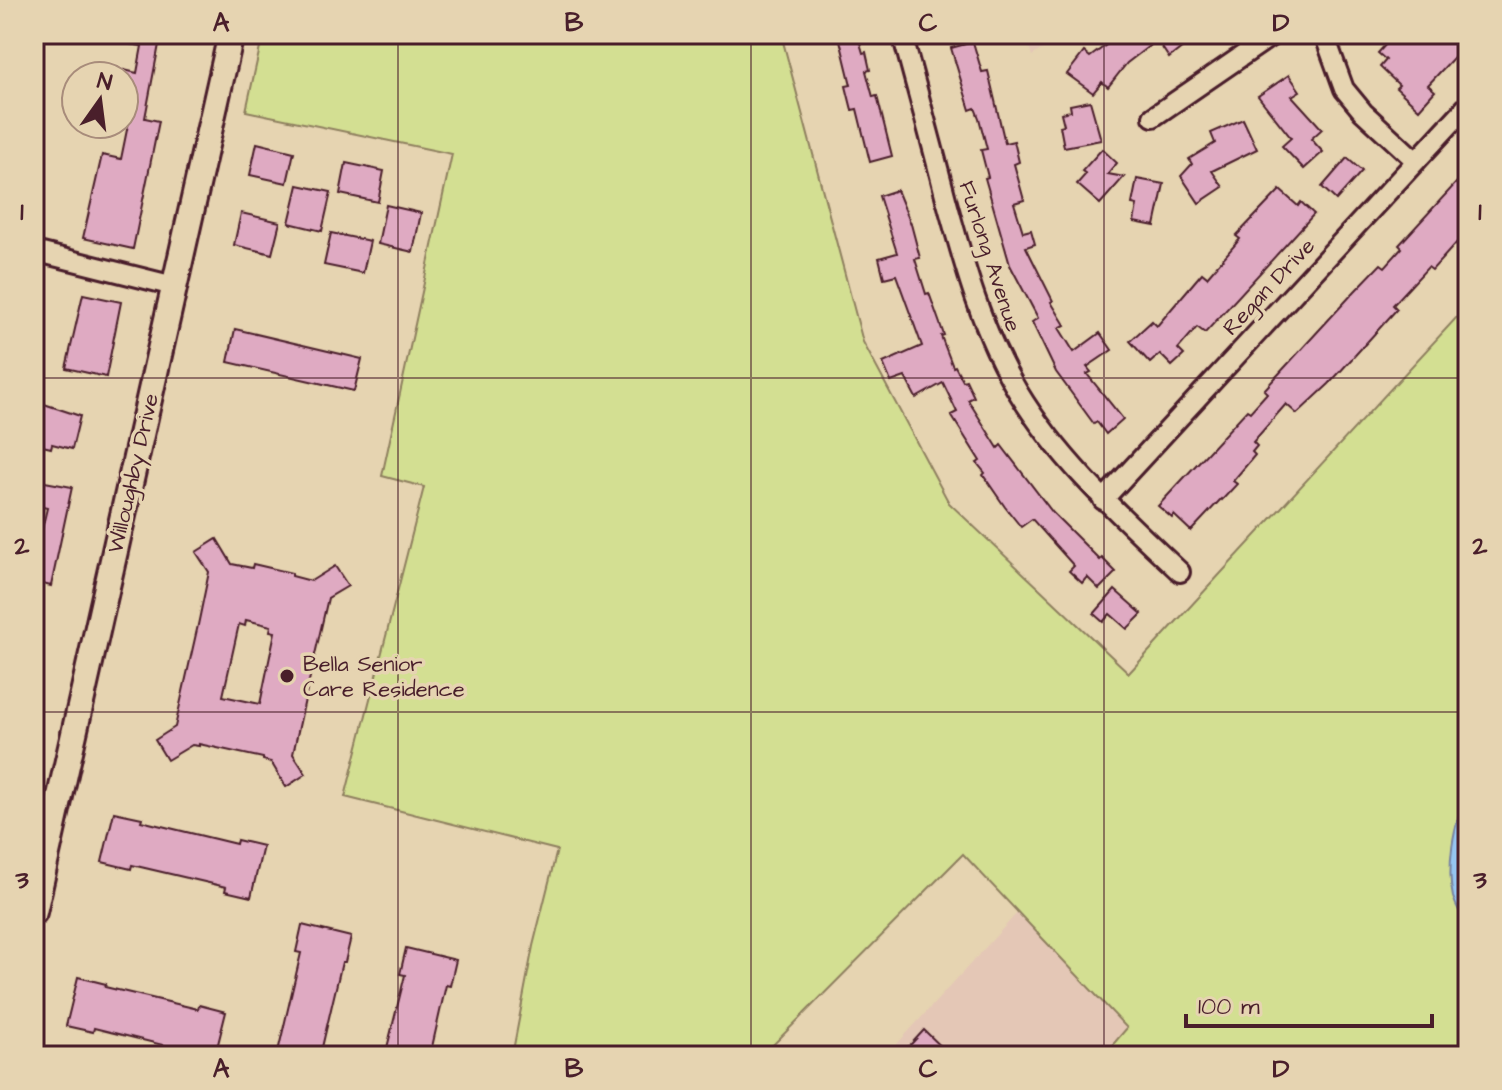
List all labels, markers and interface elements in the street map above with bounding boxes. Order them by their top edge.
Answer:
text: A [213,5,230,41]
text: B [565,5,584,41]
text: C [919,5,938,41]
text: D [1273,5,1290,41]
north arrow [60,60,140,140]
text: N [94,65,115,99]
street label: Furlong Avenue [950,177,1029,336]
text: 1 [20,194,24,230]
text: 1 [1478,194,1482,230]
street label: Regan Drive [1216,231,1323,343]
street label: Willoughby Drive [100,390,168,556]
text: 2 [14,528,30,564]
text: 2 [1472,528,1488,564]
place label: Bella Senior Care Residence [303,649,465,705]
marker: Bella Senior Care Residence [278,667,296,685]
text: 3 [14,862,29,898]
text: 3 [1472,862,1487,898]
scale bar [1186,978,1432,1028]
text: 100 m [1198,990,1260,1024]
text: A [213,1051,230,1087]
text: B [565,1051,584,1087]
text: C [919,1051,938,1087]
text: D [1273,1051,1290,1087]

